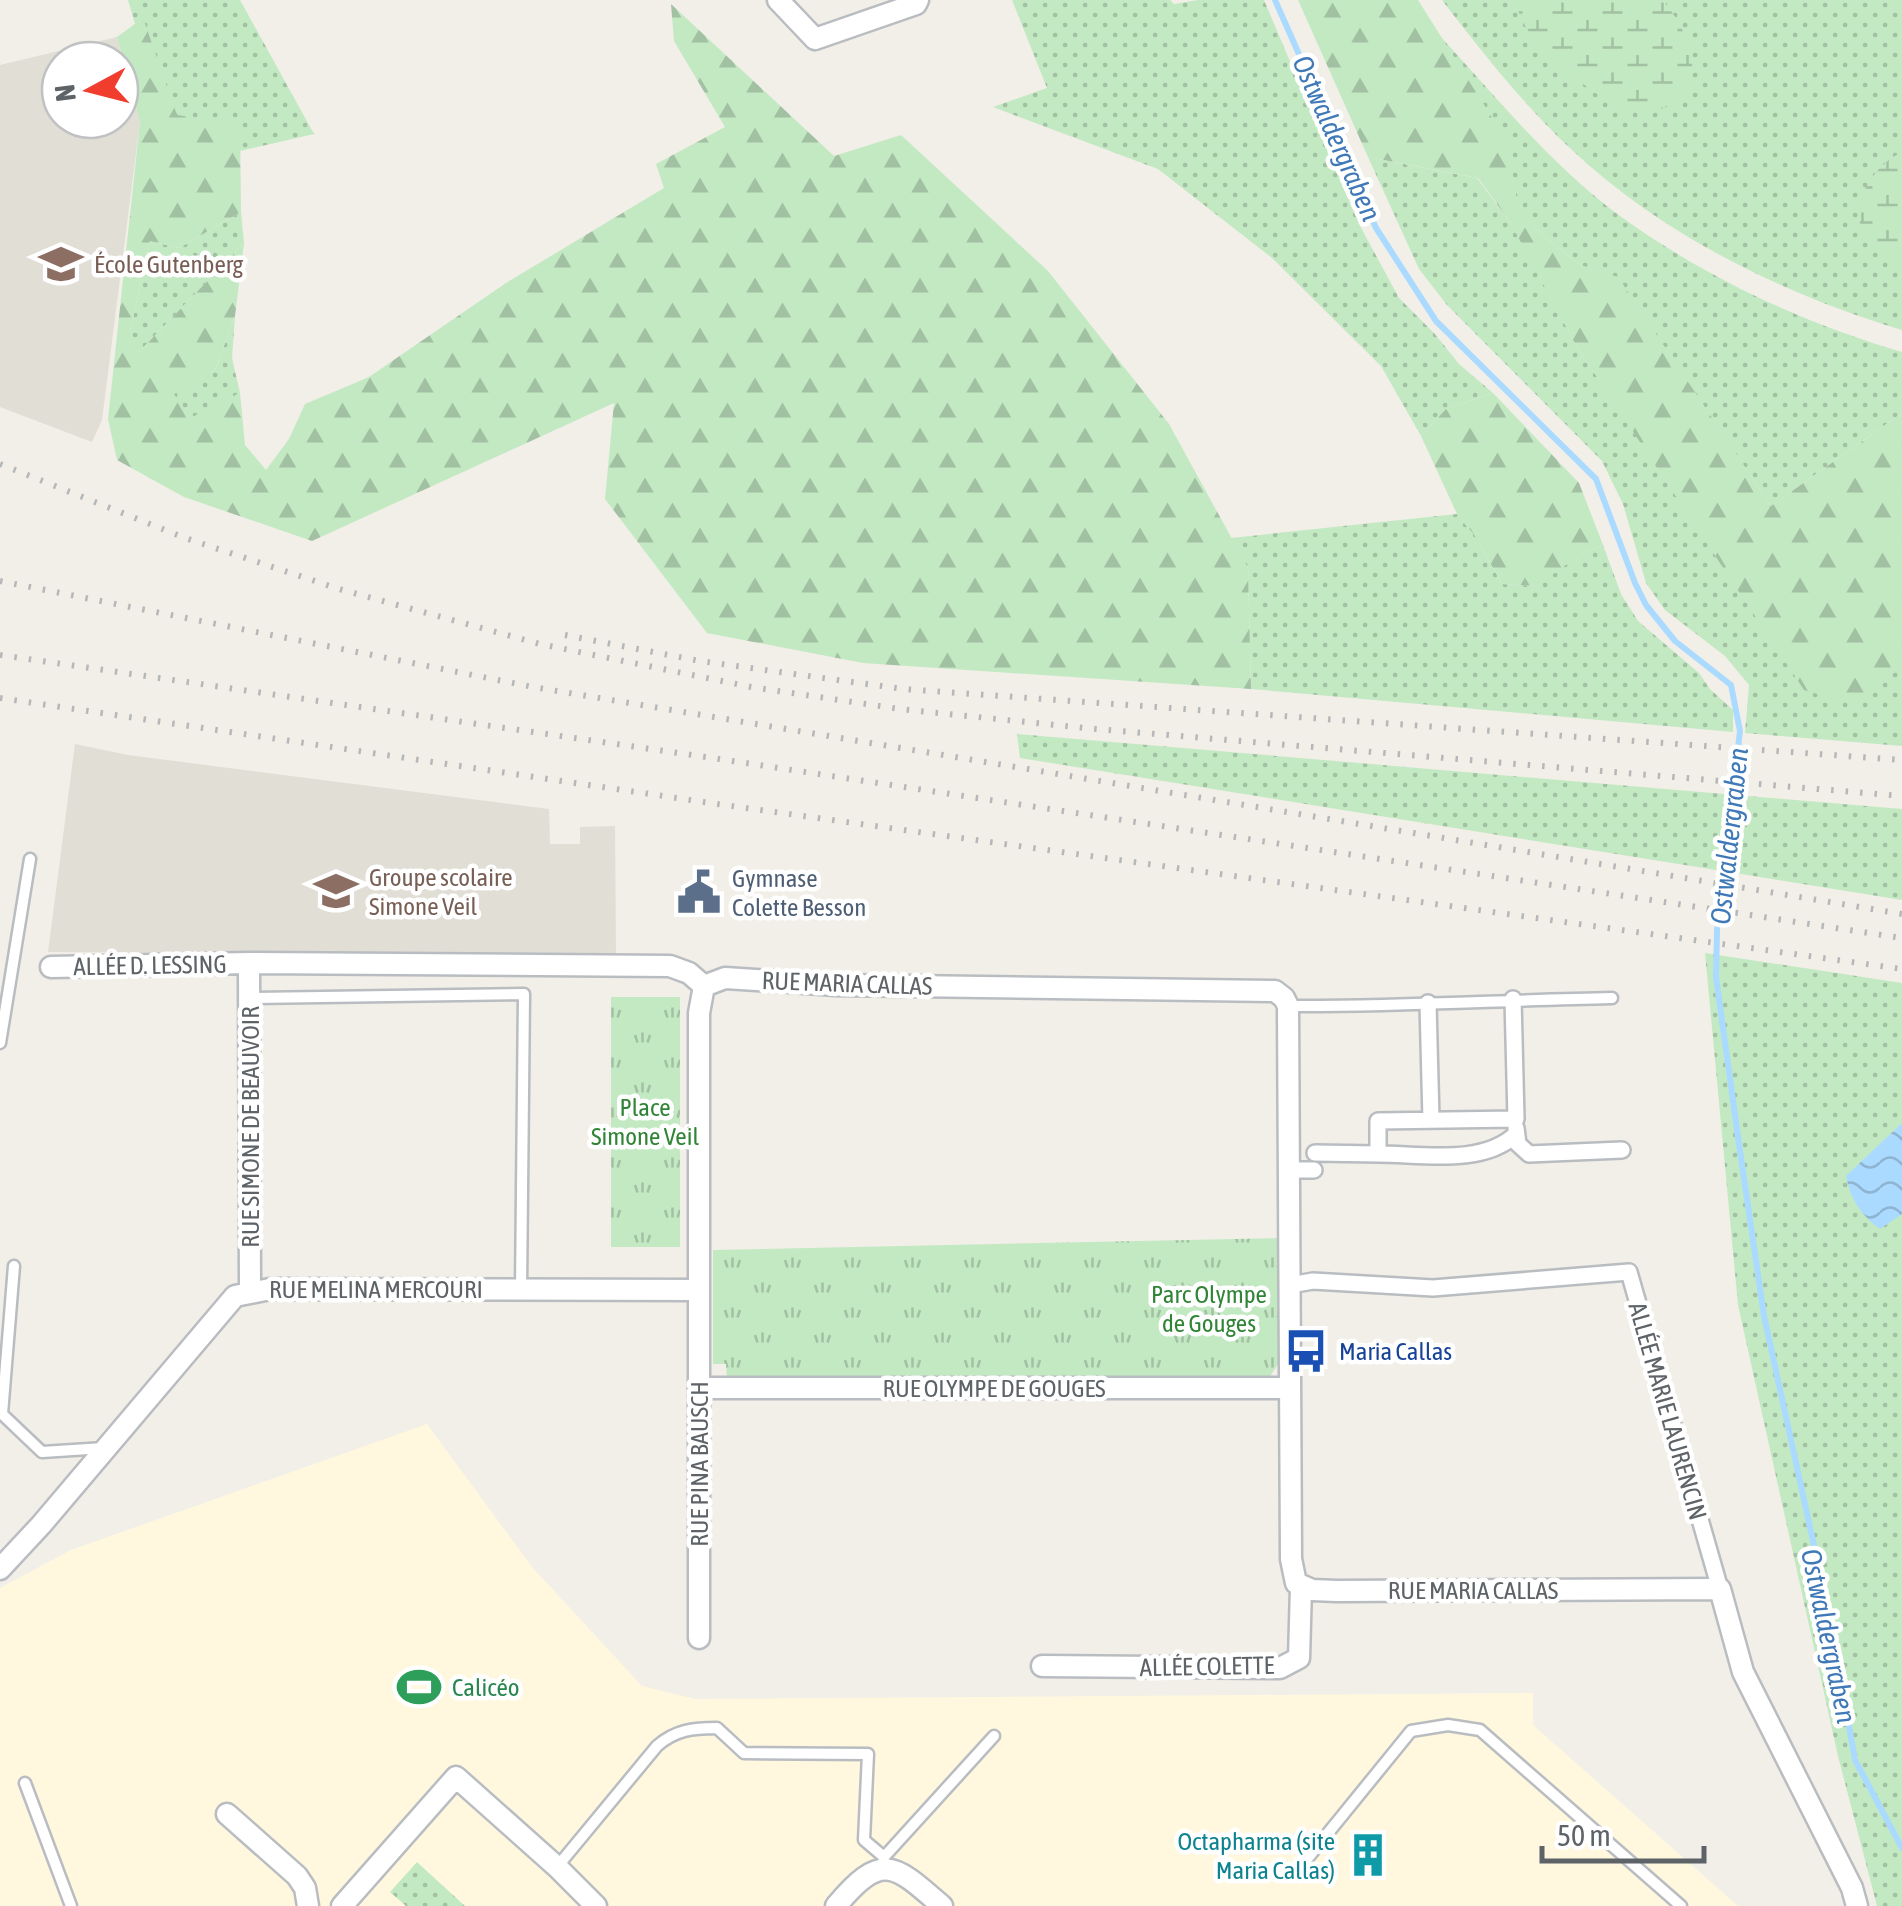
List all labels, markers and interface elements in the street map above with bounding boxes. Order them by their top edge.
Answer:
north arrow [40,40,140,140]
water label: Ostwaldergraben [1286,50,1388,226]
text: N [48,83,82,103]
school or university icon: École Gutenberg [37,240,85,288]
place label: École Gutenberg [94,250,243,278]
water label: Ostwaldergraben [1704,746,1754,926]
place label: Groupe scolaire Simone Veil [369,863,513,920]
place label: Gymnase Colette Besson [732,864,866,921]
school or university icon: Groupe scolaire Simone Veil [312,867,360,915]
public building icon: Gymnase Colette Besson [675,868,723,916]
street label: ALLÉE D. LESSING [73,950,227,980]
street label: RUE MARIA CALLAS [761,966,933,1000]
street label: RUE SIMONE DE BEAUVOIR [236,1006,264,1248]
park label: Place Simone Veil [591,1093,699,1150]
street label: RUE MELINA MERCOURI [269,1275,483,1303]
park label: Parc Olympe de Gouges [1151,1280,1267,1337]
street label: ALLÉE MARIE LAURENCIN [1624,1299,1712,1523]
bus stop icon: Maria Callas [1282,1327,1330,1375]
place label: Maria Callas [1339,1337,1452,1365]
street label: RUE OLYMPE DE GOUGES [882,1374,1106,1402]
street label: RUE PINA BAUSCH [685,1381,713,1547]
water label: Ostwaldergraben [1795,1546,1863,1726]
street label: RUE MARIA CALLAS [1388,1576,1558,1604]
street label: ALLÉE COLETTE [1139,1651,1275,1681]
sports icon: Calicéo [395,1663,443,1711]
place label: Calicéo [452,1673,519,1701]
scale bar [1542,1801,1704,1863]
text: 50 m [1557,1818,1611,1852]
place label: Octapharma (site Maria Callas) [1177,1827,1335,1884]
building icon: Octapharma (site Maria Callas) [1344,1831,1392,1879]

